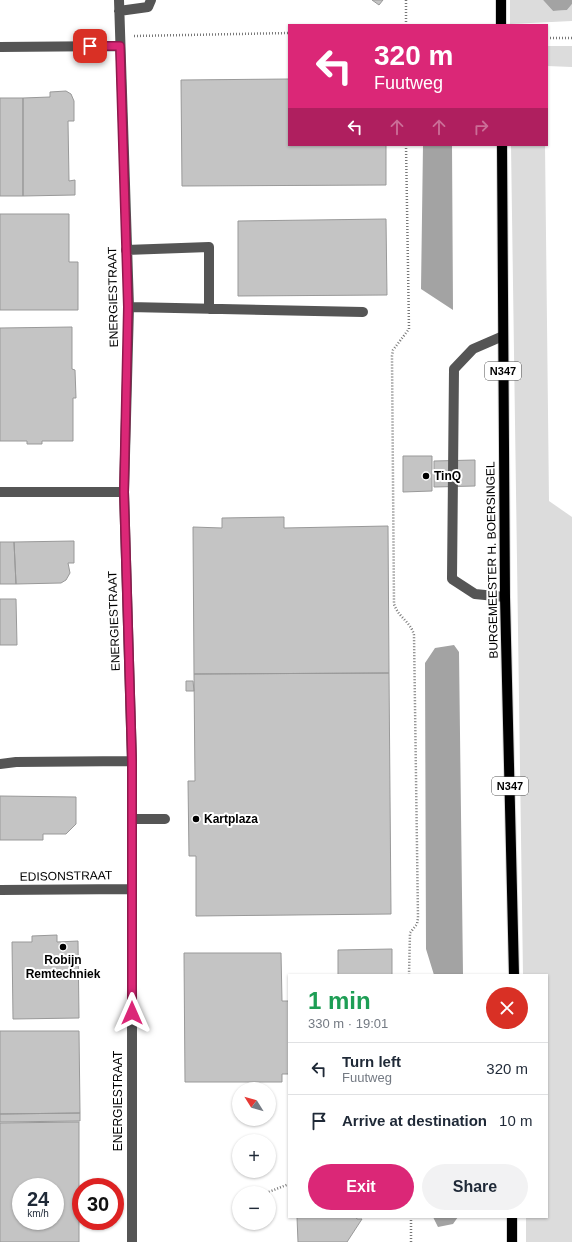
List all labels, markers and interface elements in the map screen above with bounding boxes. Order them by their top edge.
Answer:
pin [73,29,107,63]
icon: arrive [79,35,101,57]
icon: left [308,40,360,92]
text: 320 m [374,40,453,71]
text: Fuutweg [374,73,443,93]
icon: left [344,116,366,138]
icon: ahead [386,116,408,138]
icon: ahead [428,116,450,138]
icon: right [470,116,492,138]
street label: ENERGIESTRAAT [105,246,121,347]
road number: N347 [485,362,521,380]
street label: BURGEMEESTER H. BOERSINGEL [483,461,501,659]
place label: TinQ [434,469,461,483]
marker: TinQ [421,471,431,481]
street label: ENERGIESTRAAT [105,570,123,671]
road number: N347 [492,777,528,795]
place label: Kartplaza [204,812,258,826]
marker: Kartplaza [191,814,201,824]
street label: EDISONSTRAAT [20,868,113,884]
marker: Robijn Remtechniek [58,942,68,952]
place label: Robijn Remtechniek [26,953,101,981]
text: 1 min [308,987,371,1014]
button: close [486,987,528,1029]
position arrow [111,992,153,1034]
text: 330 m · 19:01 [308,1016,388,1031]
street label: ENERGIESTRAAT [111,1050,125,1151]
text: Turn left [342,1053,401,1070]
icon: left [308,1058,330,1080]
text: 320 m [486,1060,528,1077]
text: Fuutweg [342,1070,392,1085]
north arrow [232,1082,276,1126]
map controls [232,1082,276,1230]
icon: arrive [308,1110,330,1132]
text: Arrive at destination [342,1112,487,1129]
text: 10 m [499,1112,532,1129]
button: + [232,1134,276,1178]
button: Exit [308,1164,414,1210]
button: Share [422,1164,528,1210]
speed limit sign: 30 [72,1178,124,1230]
button: − [232,1186,276,1230]
text: 24 [27,1188,49,1210]
text: km/h [27,1208,49,1219]

